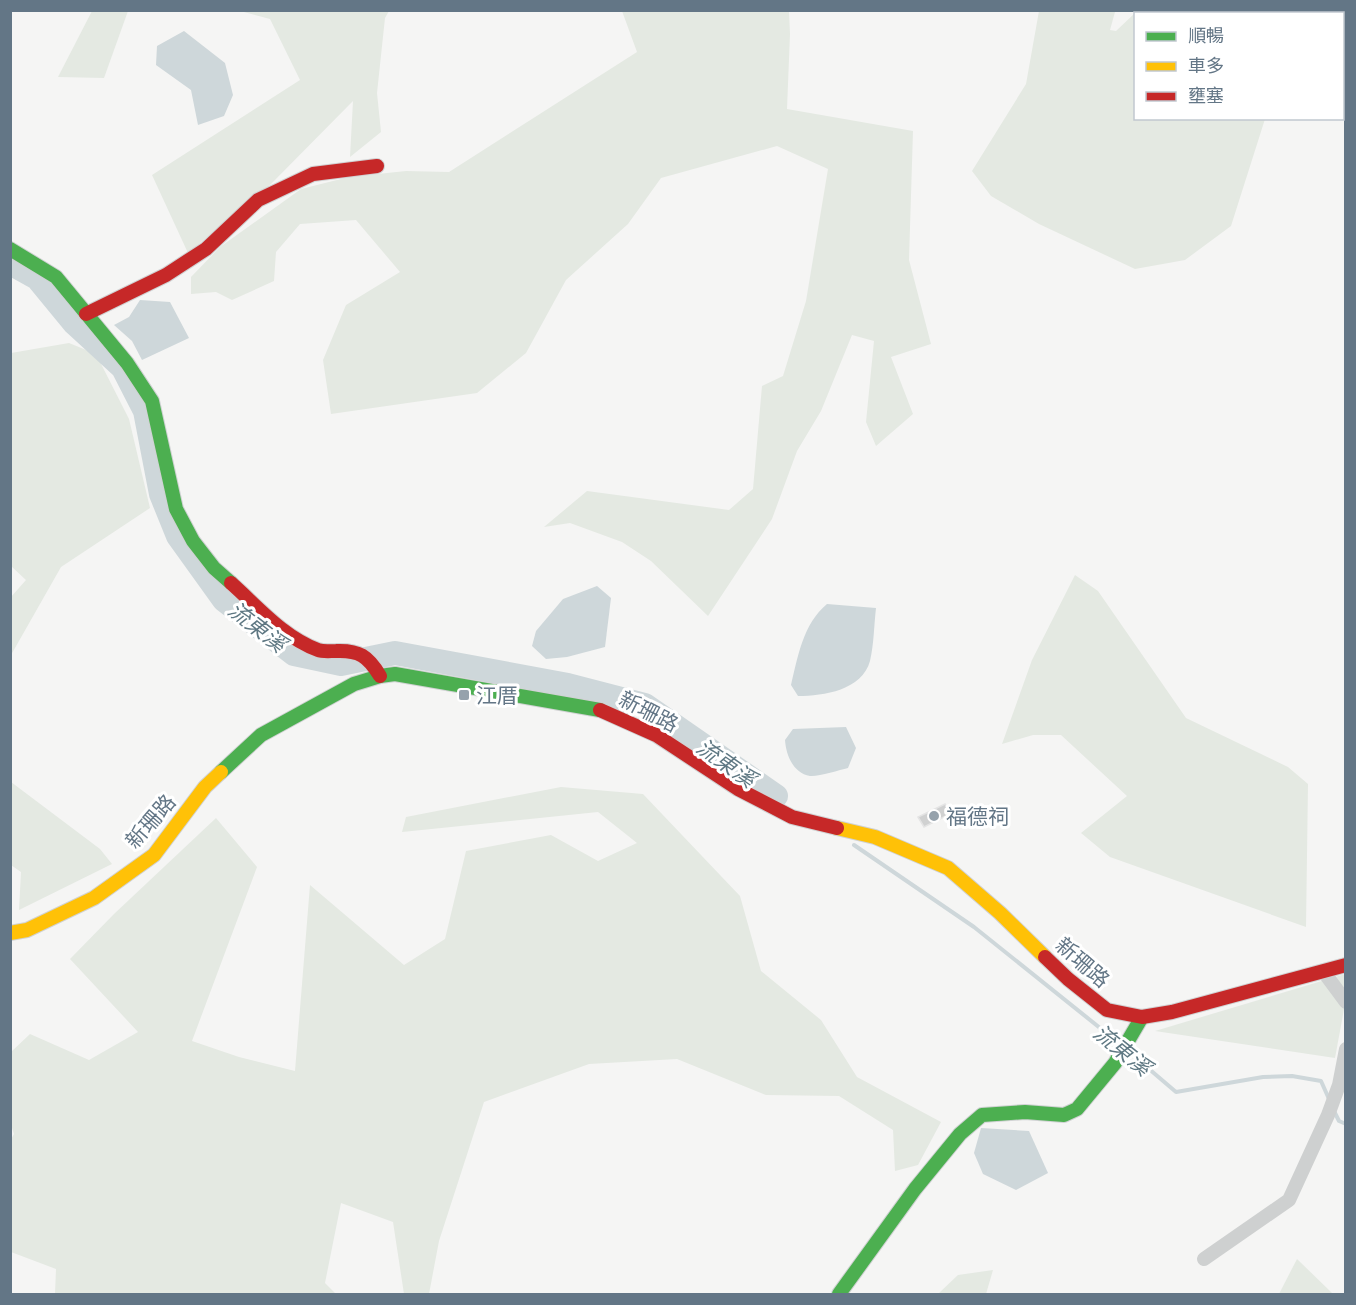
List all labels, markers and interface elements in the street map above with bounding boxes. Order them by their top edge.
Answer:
legend [1134,12,1344,120]
text: 順暢 [1188,23,1224,47]
text: 車多 [1188,53,1224,77]
text: 壅塞 [1188,83,1224,107]
water label: 流東溪 [223,594,296,660]
place label: 江厝 [476,681,518,709]
street label: 新珊路 [615,684,683,738]
marker: 江厝 [457,688,471,702]
water label: 流東溪 [691,731,765,795]
street label: 新珊路 [119,788,181,854]
place label: 福德祠 [946,802,1009,830]
marker: 福德祠 [927,809,941,823]
street label: 新珊路 [1050,931,1116,993]
water label: 流東溪 [1088,1017,1160,1083]

